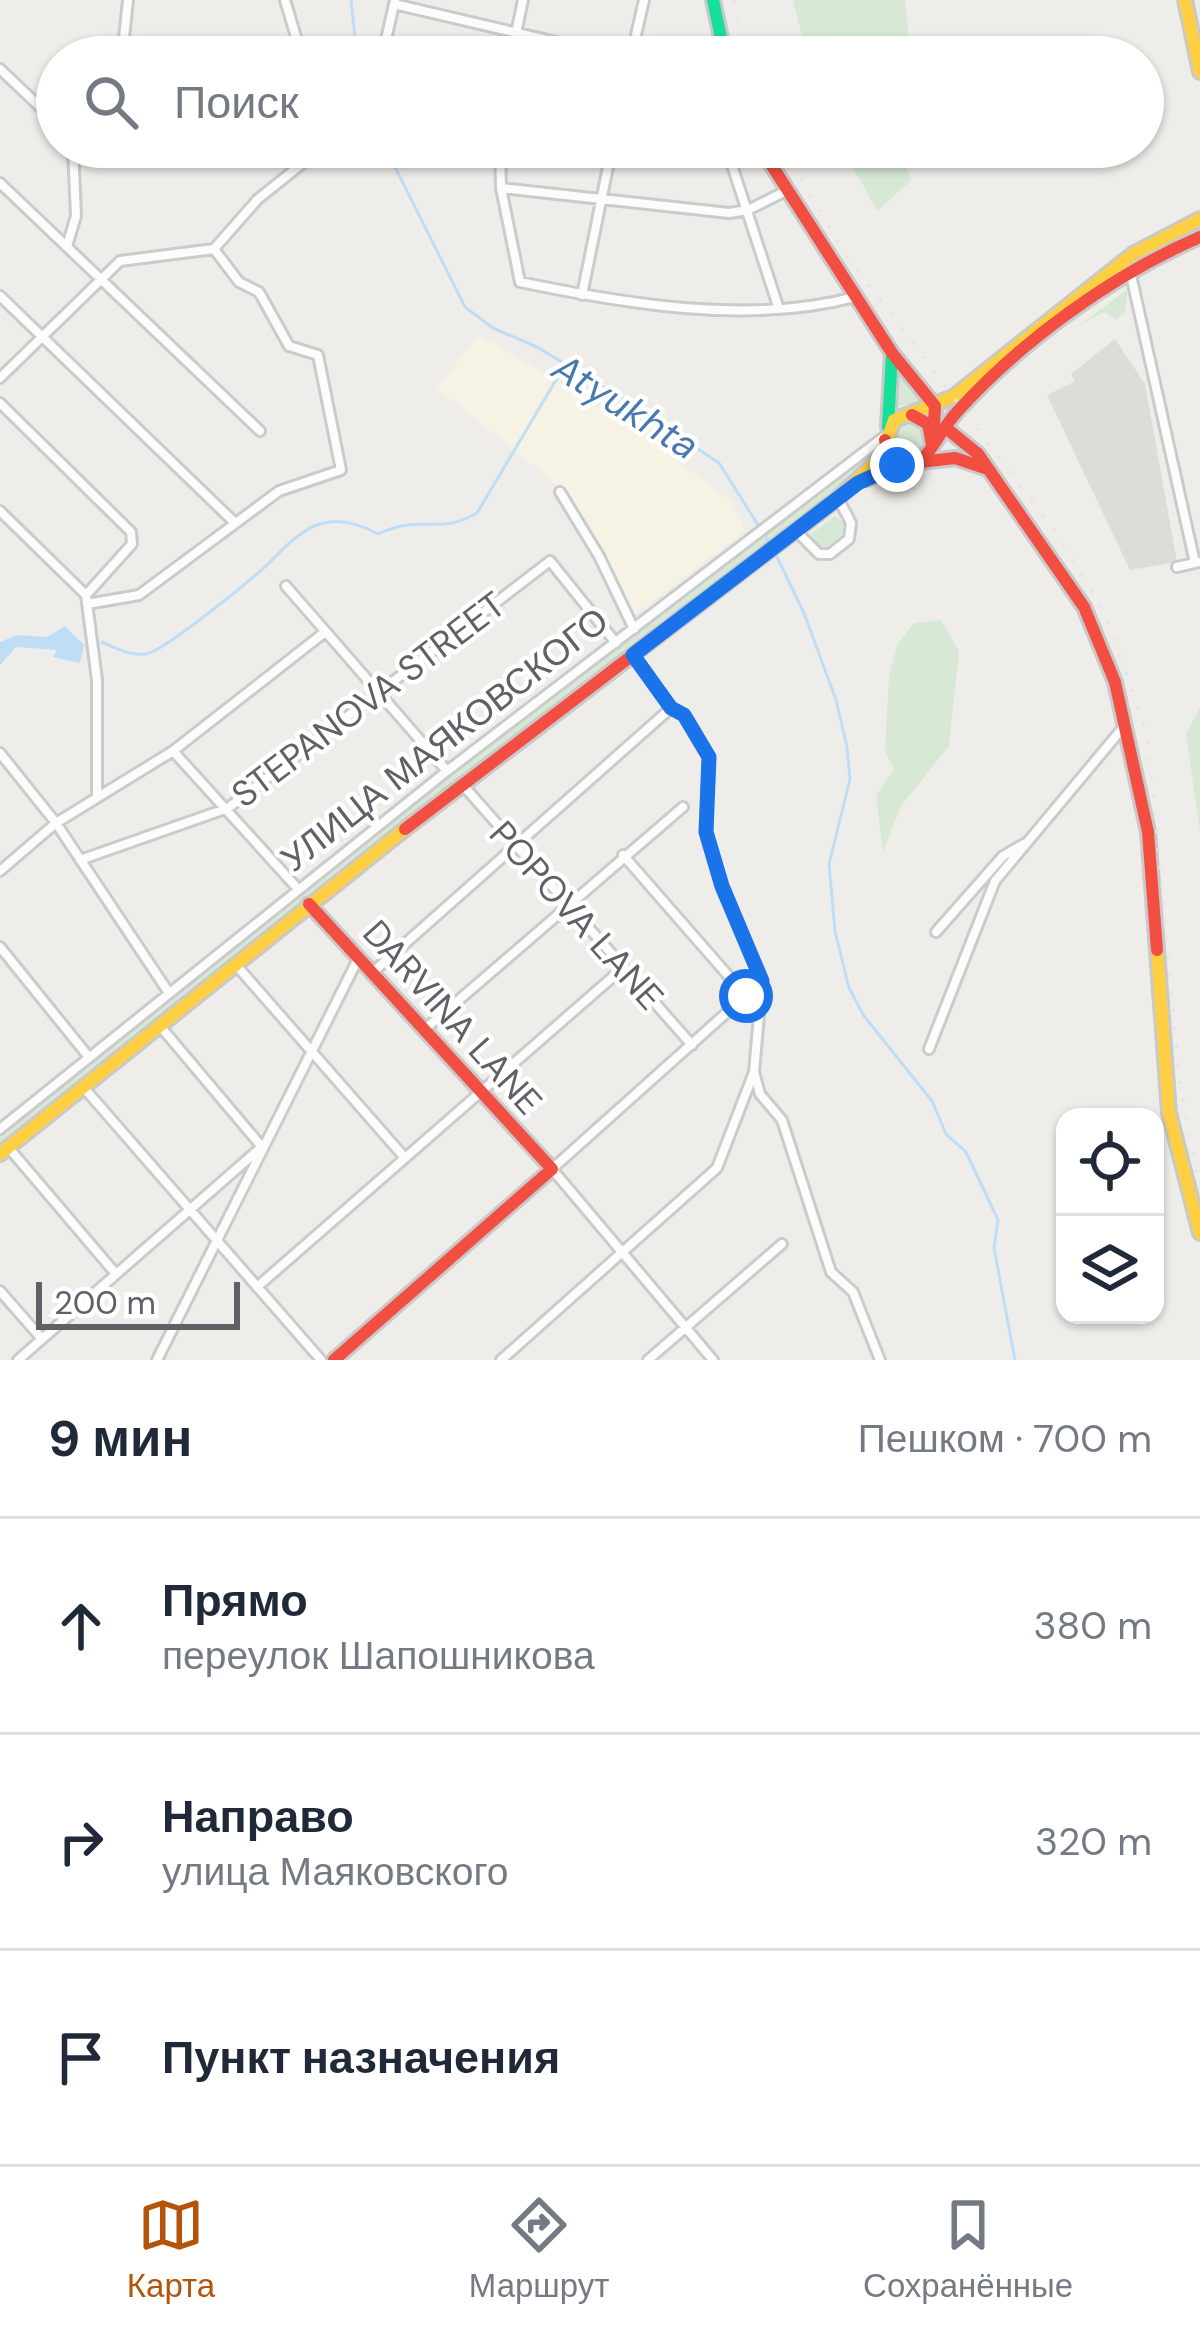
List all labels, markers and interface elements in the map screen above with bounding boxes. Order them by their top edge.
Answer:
search box [36,36,1164,168]
icon: search [78,69,144,135]
text: Поиск [174,73,299,132]
water label: Atyukhta [542,341,708,471]
route end [870,438,924,492]
street label: STEPANOVA STREET [222,581,515,818]
street label: УЛИЦА МАЯКОВСКОГО [271,597,617,882]
street label: POPOVA LANE [479,811,674,1020]
street label: DARVINA LANE [353,910,552,1125]
route start [719,969,773,1023]
map controls [1056,1108,1164,1324]
button: locate [1056,1108,1164,1216]
button: layers [1056,1216,1164,1324]
scale bar [36,1276,240,1329]
text: 200 m [54,1281,156,1324]
text: 9 мин [48,1405,192,1472]
text: Пешком · 700 m [858,1413,1152,1464]
text: Прямо [162,1571,308,1630]
icon: ahead [48,1593,114,1659]
text: 380 m [1033,1600,1152,1651]
text: переулок Шапошникова [162,1630,595,1681]
text: Направо [162,1787,354,1846]
icon: right [48,1809,114,1875]
text: 320 m [1035,1816,1152,1867]
text: улица Маяковского [162,1846,509,1897]
icon: arrive [48,2025,114,2091]
text: Пункт назначения [162,2028,560,2087]
tab: Карта [127,2192,215,2307]
tab: Маршрут [469,2192,609,2307]
tab: Сохранённые [863,2192,1073,2307]

